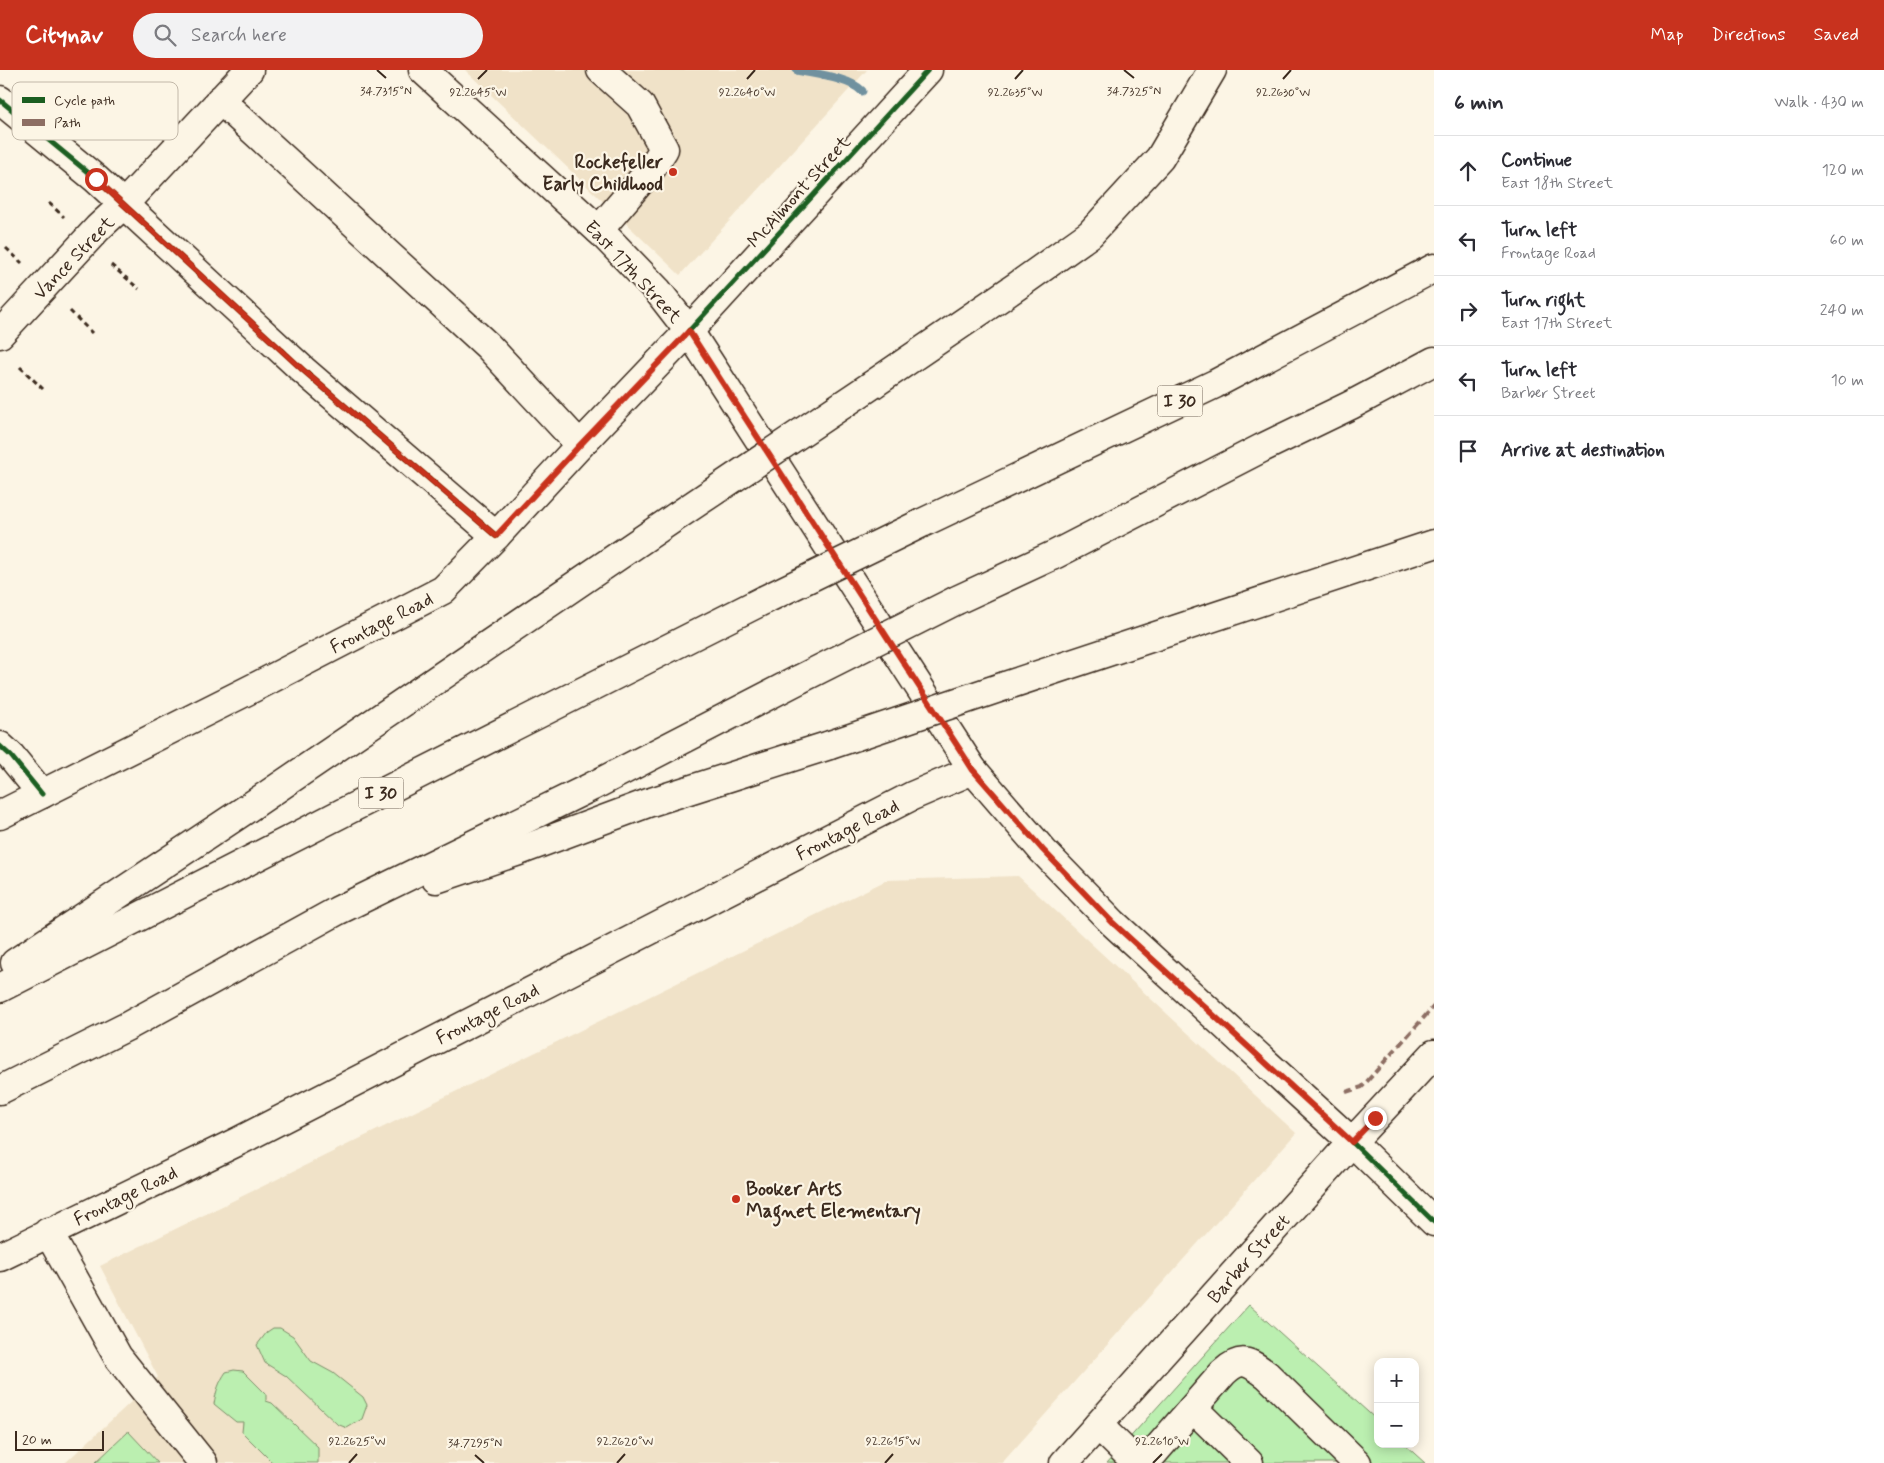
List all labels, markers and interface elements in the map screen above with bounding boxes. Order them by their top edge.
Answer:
search box [133,13,483,58]
text: Citynav [25,20,103,51]
icon: search [151,21,179,49]
text: Search here [191,23,287,48]
text: Map [1651,23,1684,47]
text: Directions [1712,23,1786,47]
text: Saved [1814,23,1859,47]
legend [12,82,178,140]
text: 34.7315°N [360,84,412,100]
text: 34.7325°N [1107,84,1161,100]
text: 92.2645°W [450,85,506,101]
text: 92.2640°W [719,85,775,101]
text: 92.2635°W [988,85,1042,101]
text: 92.2630°W [1256,85,1310,101]
text: 6 min [1454,89,1504,117]
text: Cycle path [54,92,115,110]
text: Walk · 430 m [1774,92,1864,113]
text: Path [54,114,81,132]
street label: McAlmont Street [742,130,856,254]
text: Continue [1501,148,1572,173]
place label: Rockefeller Early Childhood [542,150,663,197]
icon: ahead [1454,157,1482,185]
text: 120 m [1822,160,1864,181]
marker: Rockefeller Early Childhood [667,166,679,178]
route start [85,168,108,191]
text: East 18th Street [1501,173,1613,194]
street label: Vance Street [28,211,120,305]
street label: East 17th Street [579,215,687,329]
text: Turn left [1501,218,1577,243]
icon: left [1454,227,1482,255]
text: 60 m [1830,230,1864,251]
text: Frontage Road [1501,243,1596,264]
text: Turn right [1501,288,1585,313]
icon: right [1454,297,1482,325]
text: 240 m [1820,300,1864,321]
text: East 17th Street [1501,313,1612,334]
text: Turn left [1501,358,1577,383]
icon: left [1454,367,1482,395]
text: 10 m [1831,370,1864,391]
text: Barber Street [1501,383,1596,404]
road number: I 30 [1158,386,1202,416]
icon: arrive [1454,437,1482,465]
text: Arrive at destination [1501,438,1665,463]
street label: Frontage Road [326,587,438,662]
road number: I 30 [358,778,404,808]
street label: Frontage Road [792,794,904,869]
street label: Frontage Road [432,978,544,1053]
route end [1364,1107,1387,1130]
street label: Frontage Road [70,1160,183,1234]
place label: Booker Arts Magnet Elementary [746,1177,921,1227]
marker: Booker Arts Magnet Elementary [730,1193,742,1205]
street label: Barber Street [1202,1209,1296,1309]
map controls [1374,1358,1419,1448]
button: + [1374,1358,1419,1403]
button: − [1374,1403,1419,1448]
scale bar [15,1428,104,1451]
text: 20 m [22,1431,52,1449]
text: 92.2625°W [329,1434,386,1450]
text: 92.2620°W [597,1434,653,1450]
text: 92.2615°W [866,1434,920,1450]
text: 92.2610°W [1135,1434,1189,1450]
text: 34.7295°N [448,1436,502,1452]

